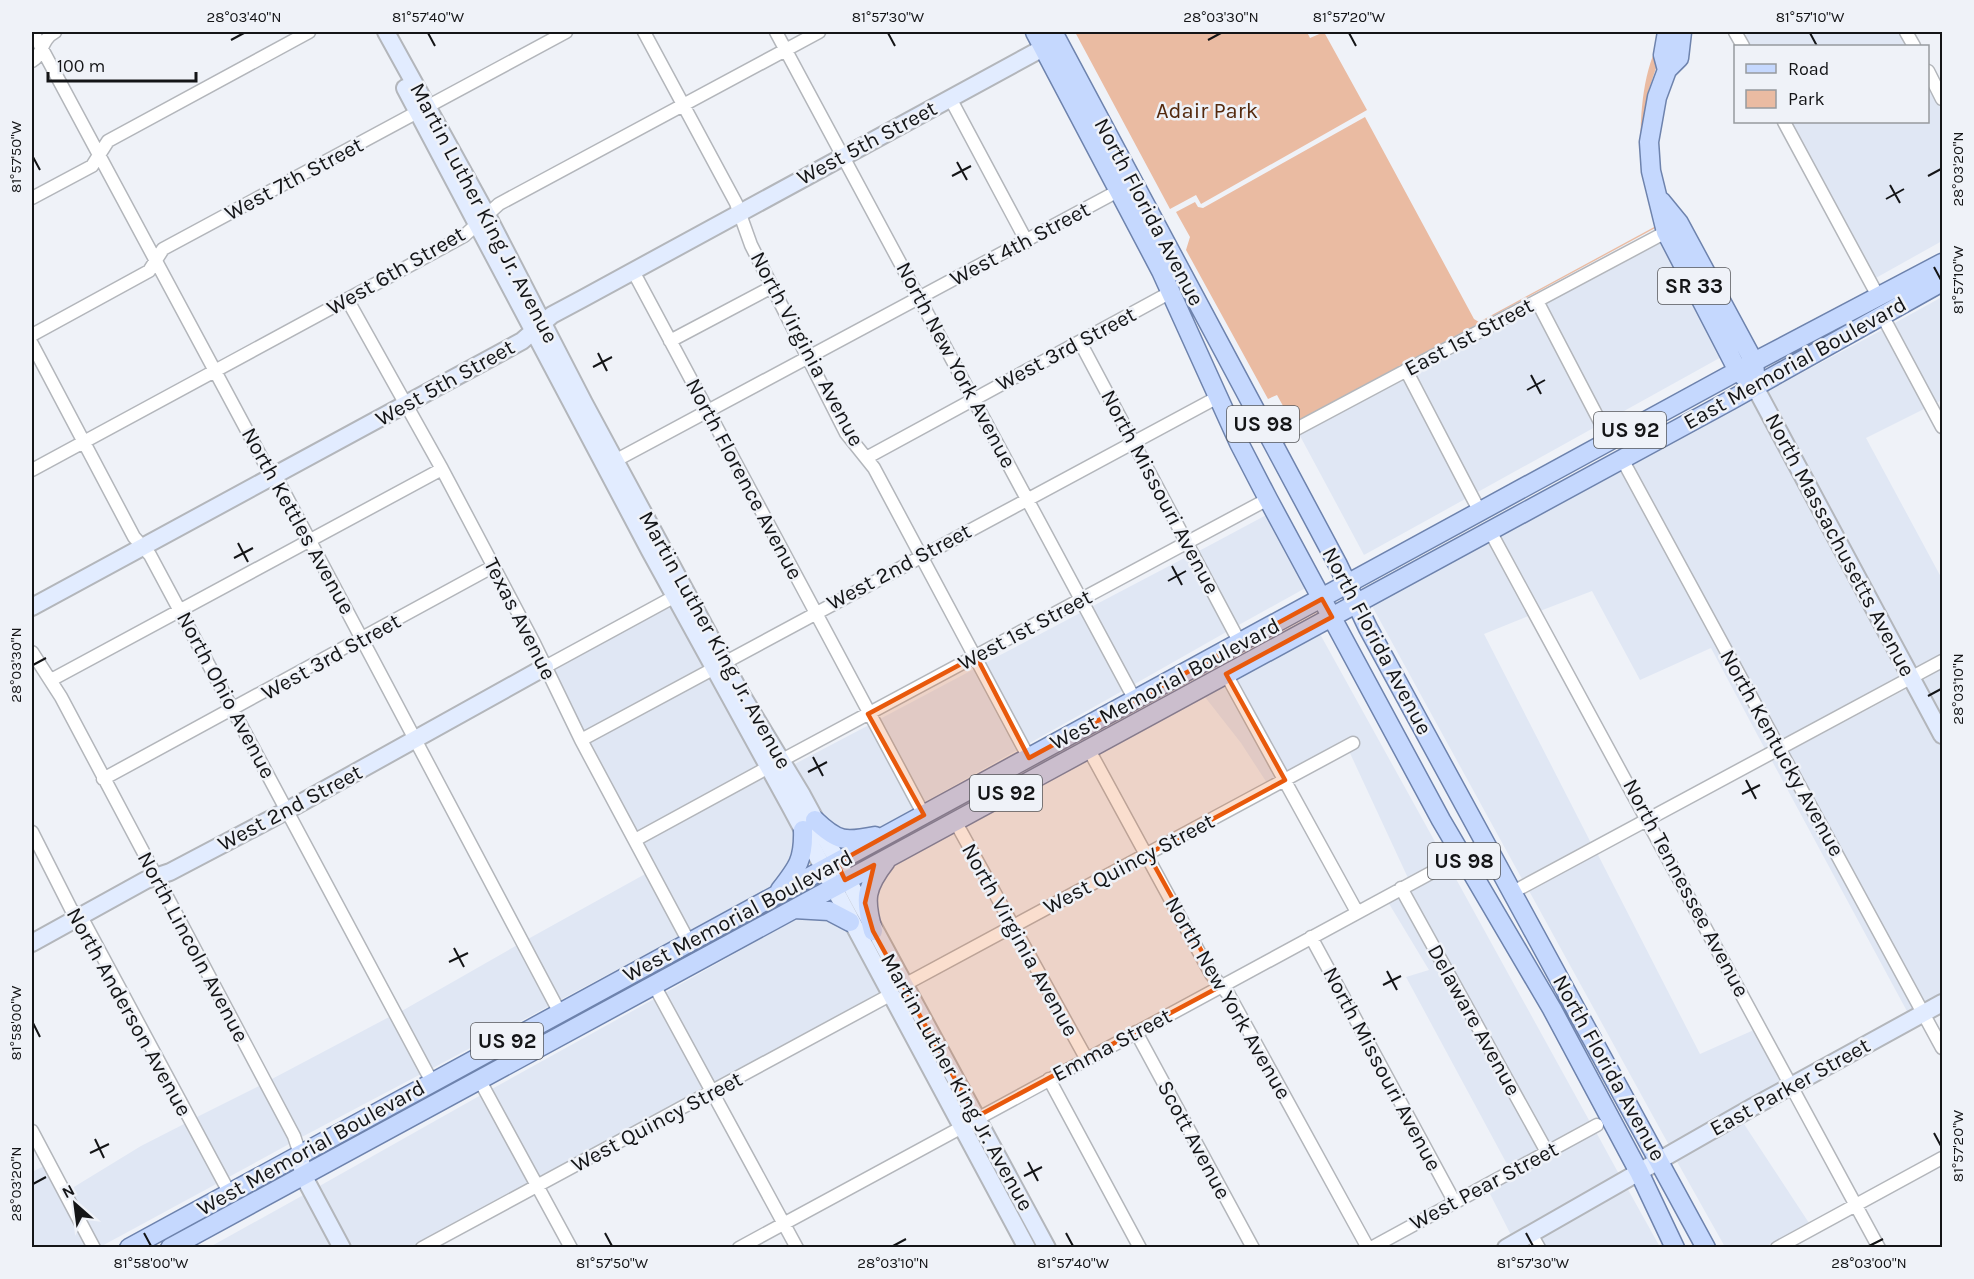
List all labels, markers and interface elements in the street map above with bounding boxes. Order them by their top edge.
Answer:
text: 28°03'40"N [207,8,281,26]
text: 81°57'40"W [392,8,465,26]
text: 81°57'30"W [852,8,925,26]
text: 28°03'30"N [1183,8,1259,26]
text: 81°57'20"W [1313,8,1386,26]
text: 81°57'10"W [1776,8,1845,26]
scale bar [48,45,196,83]
legend [1734,45,1929,123]
text: 100 m [57,55,105,77]
text: Road [1788,58,1829,80]
street label: Martin Luther King Jr. Avenue [404,78,564,348]
text: Park [1788,88,1825,110]
street label: West 5th Street [793,95,941,191]
park label: Adair Park [1156,98,1258,124]
street label: North Florida Avenue [1089,114,1209,310]
text: 81°57'50"W [7,120,25,193]
text: 28°03'20"N [1949,131,1967,207]
street label: West 7th Street [220,132,368,226]
street label: West 4th Street [946,196,1094,292]
street label: West 6th Street [322,221,470,321]
text: 81°57'10"W [1949,245,1967,314]
street label: North Virginia Avenue [745,247,869,451]
street label: North New York Avenue [891,257,1021,473]
road number: SR 33 [1658,268,1730,304]
street label: East Memorial Boulevard [1679,291,1911,435]
street label: East 1st Street [1400,292,1538,382]
street label: West 3rd Street [992,301,1140,397]
street label: West 5th Street [371,334,519,432]
street label: North Florence Avenue [680,374,808,584]
street label: North Missouri Avenue [1095,385,1225,599]
road number: US 98 [1227,406,1299,442]
street label: North Massachusetts Avenue [1759,409,1921,681]
road number: US 92 [1594,412,1666,448]
street label: North Kettles Avenue [236,423,360,619]
street label: Martin Luther King Jr. Avenue [633,506,797,774]
street label: West 2nd Street [822,518,976,616]
street label: North Florida Avenue [1317,543,1437,739]
street label: Texas Avenue [478,554,562,684]
street label: West 1st Street [954,584,1096,676]
street label: North Ohio Avenue [171,607,281,783]
street label: West 3rd Street [257,608,405,706]
street label: West Memorial Boulevard [1046,612,1284,756]
text: 28°03'30"N [7,627,25,703]
street label: North Kentucky Avenue [1714,645,1850,861]
text: 28°03'10"N [1949,653,1967,725]
street label: West 2nd Street [213,759,367,857]
street label: North Tennessee Avenue [1617,774,1755,1002]
road number: US 92 [970,775,1042,811]
street label: West Quincy Street [1039,808,1219,920]
street label: North Virginia Avenue [956,839,1084,1041]
road number: US 98 [1428,843,1500,879]
street label: West Memorial Boulevard [619,844,857,988]
street label: North Lincoln Avenue [132,847,254,1047]
street label: North New York Avenue [1159,892,1297,1104]
street label: North Anderson Avenue [61,903,197,1121]
street label: Delaware Avenue [1422,940,1526,1100]
street label: Martin Luther King Jr. Avenue [875,948,1039,1216]
street label: North Missouri Avenue [1317,962,1447,1176]
street label: North Florida Avenue [1547,970,1671,1166]
text: 81°58'00"W [7,985,25,1060]
street label: Emma Street [1048,1003,1176,1087]
road number: US 92 [471,1023,543,1059]
street label: East Parker Street [1705,1032,1875,1142]
street label: West Quincy Street [567,1066,747,1178]
street label: West Memorial Boulevard [193,1074,429,1222]
street label: Scott Avenue [1152,1076,1236,1204]
text: 81°57'20"W [1949,1109,1967,1182]
street label: West Pear Street [1405,1136,1563,1236]
text: 28°03'20"N [7,1146,25,1222]
north arrow [45,1174,105,1234]
text: N [59,1180,78,1202]
text: 81°58'00"W [114,1254,189,1272]
text: 81°57'50"W [576,1254,649,1272]
text: 28°03'10"N [857,1254,929,1272]
text: 81°57'40"W [1037,1254,1110,1272]
text: 81°57'30"W [1497,1254,1570,1272]
text: 28°03'00"N [1831,1254,1907,1272]

